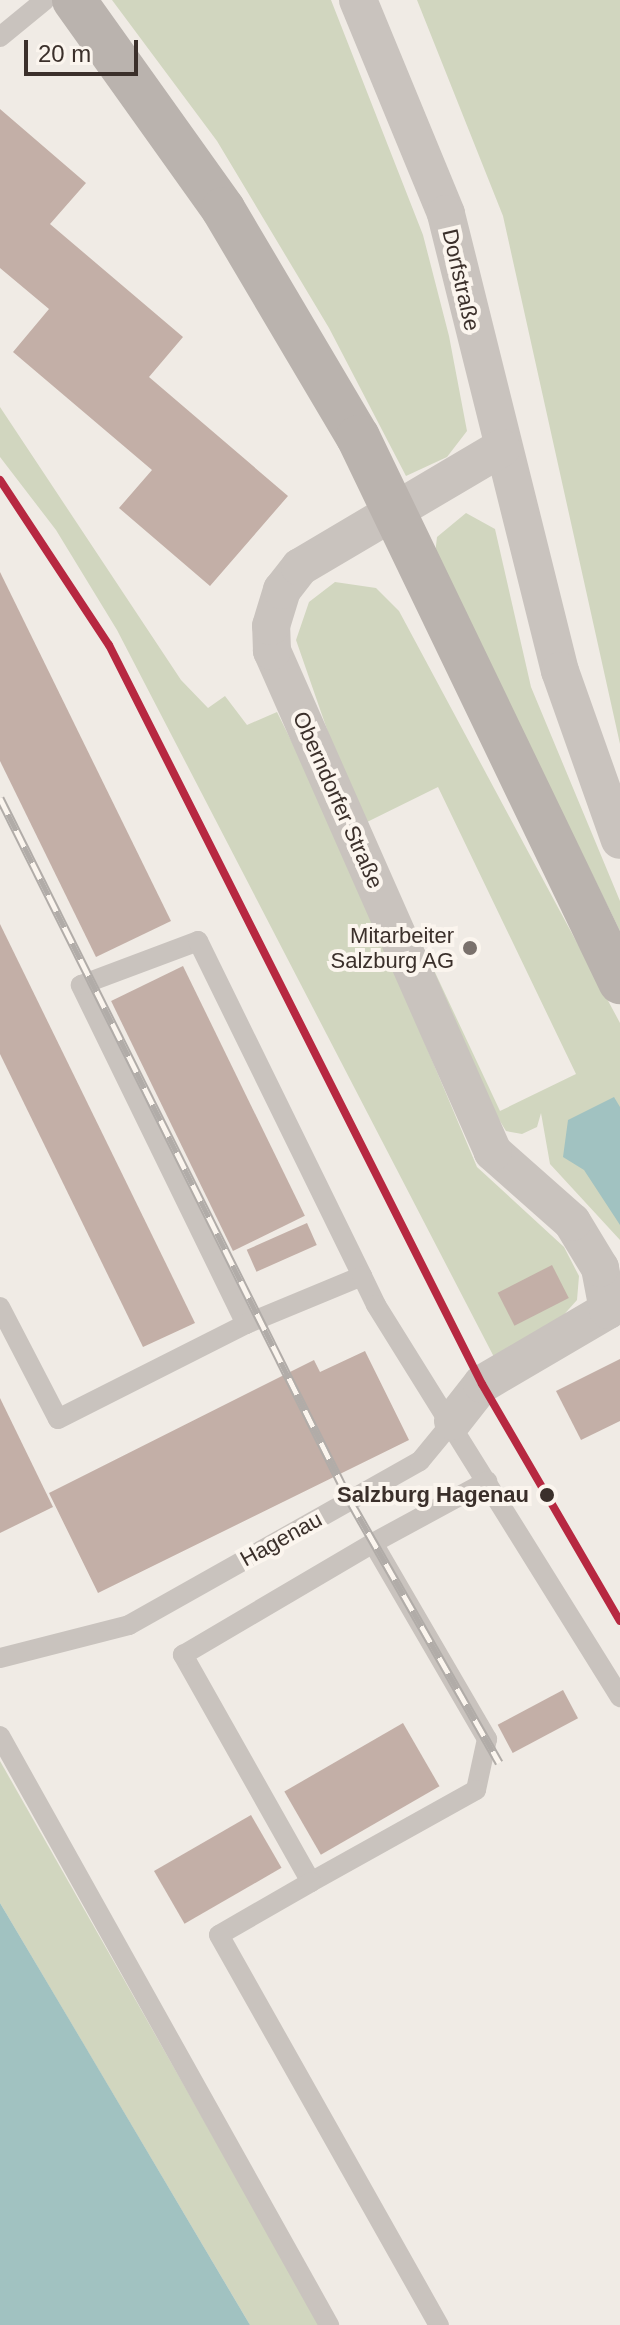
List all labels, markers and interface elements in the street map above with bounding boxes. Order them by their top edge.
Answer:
scale bar [28,24,142,74]
text: 20 m [38,40,91,67]
street label: Dorfstraße [436,226,486,334]
street label: Oberndorfer Straße [287,708,389,892]
place label: Mitarbeiter Salzburg AG [329,922,454,974]
marker: Mitarbeiter Salzburg AG [461,939,479,957]
place label: Salzburg Hagenau [337,1482,529,1508]
marker: Salzburg Hagenau [536,1484,558,1506]
street label: Hagenau [236,1506,326,1572]

